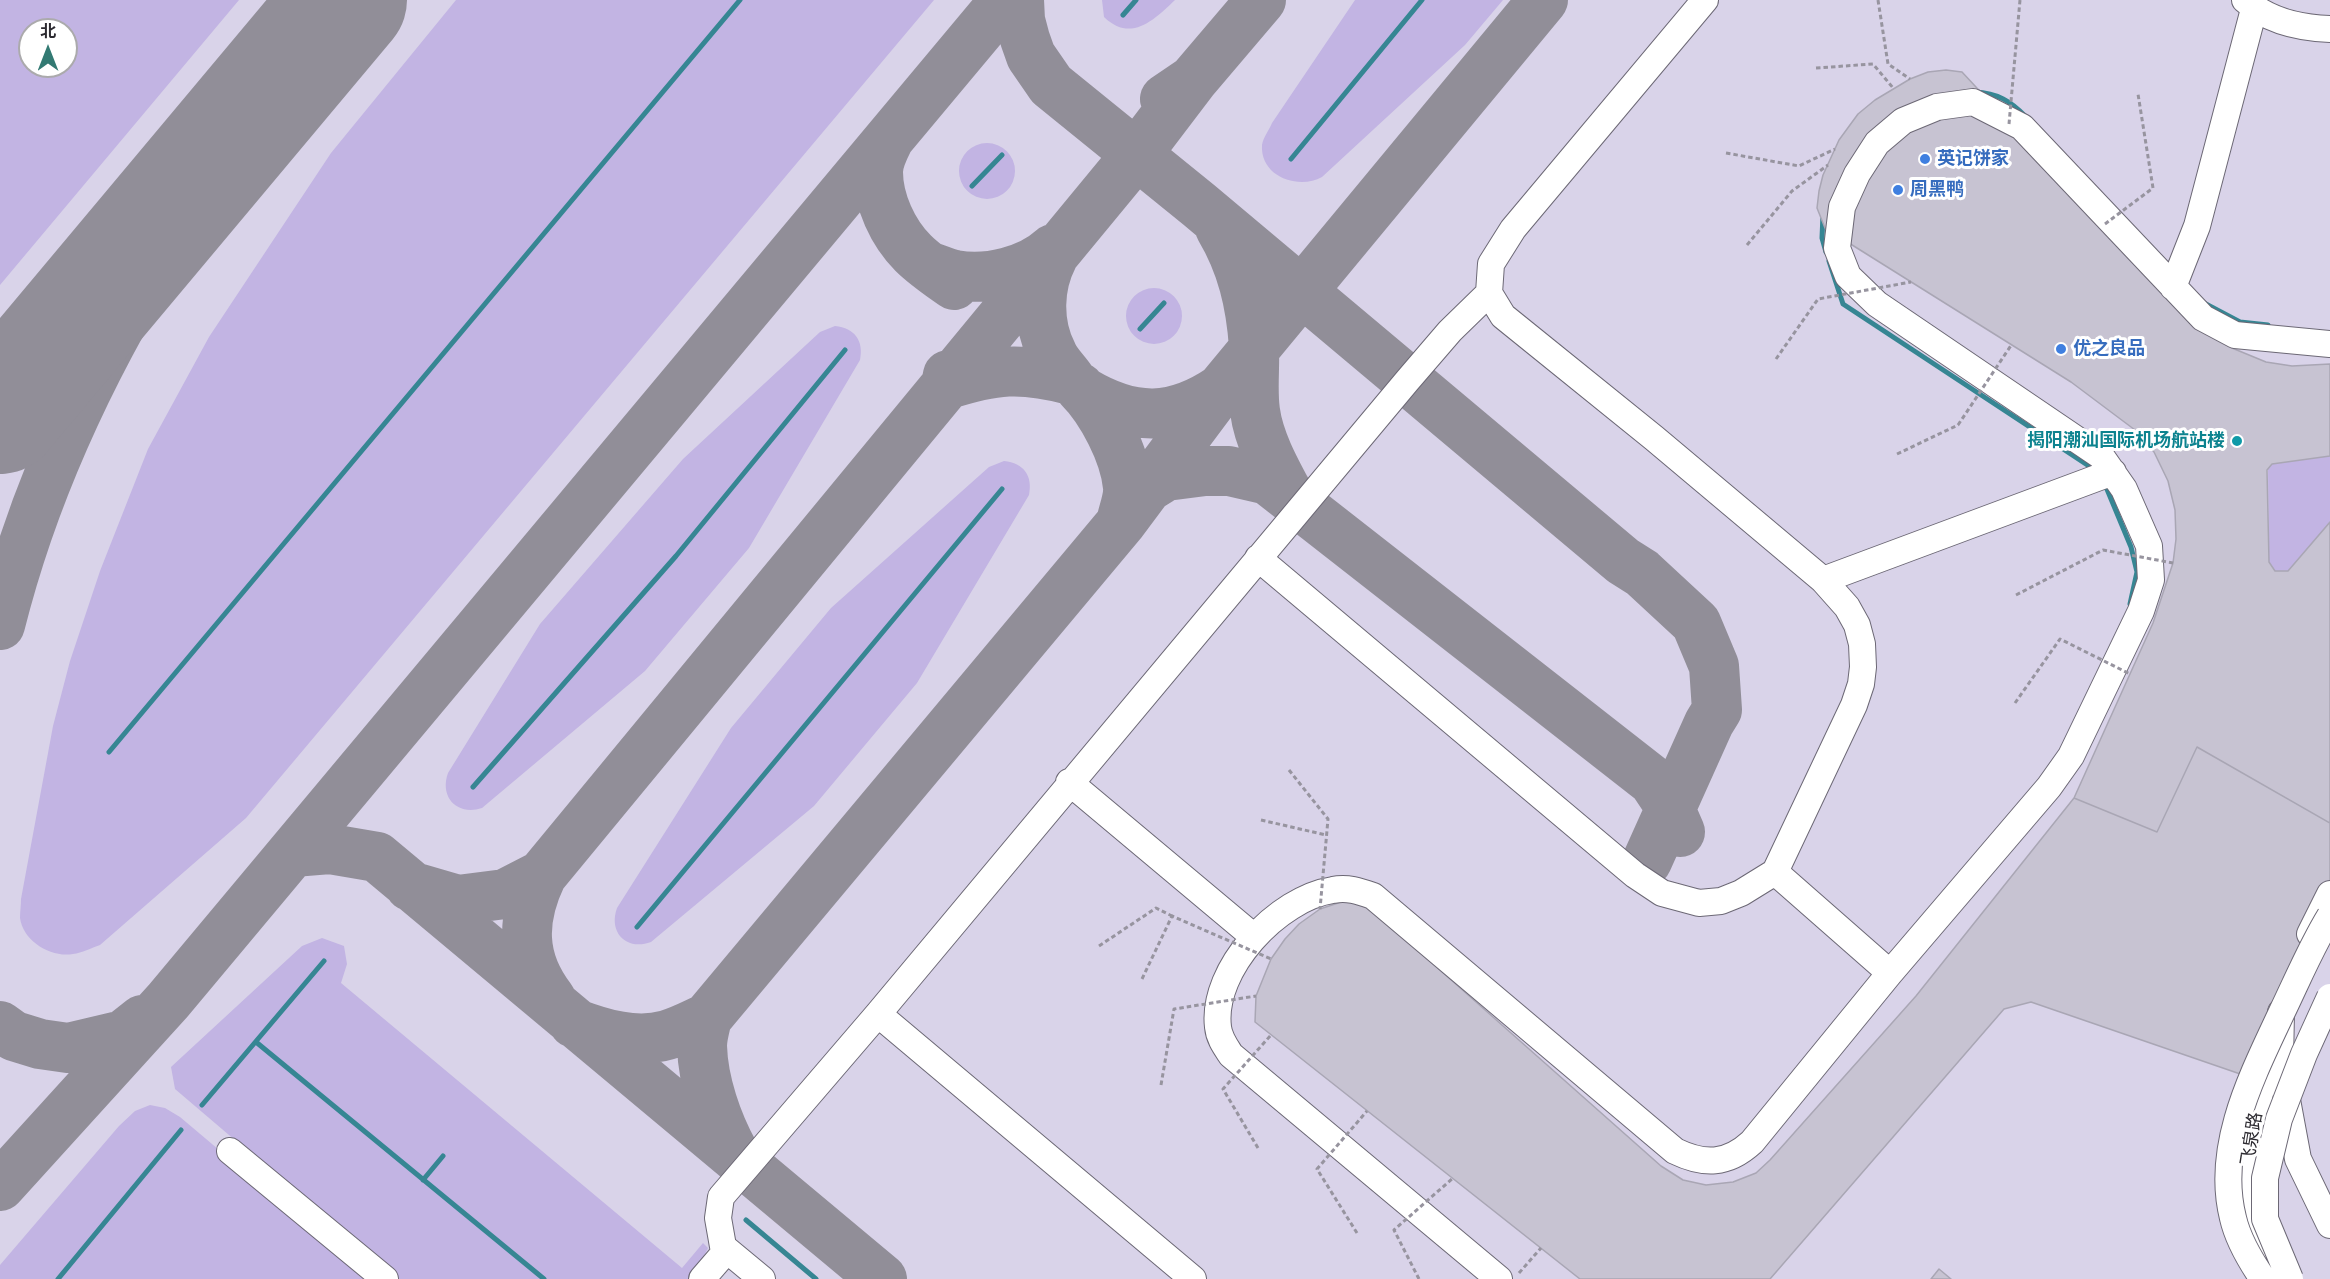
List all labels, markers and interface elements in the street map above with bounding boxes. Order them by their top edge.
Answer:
north arrow [18,18,78,78]
text: 北 [40,22,56,41]
place label: 英记饼家 [1937,148,2009,170]
marker: 英记饼家 [1918,152,1932,166]
place label: 周黑鸭 [1910,179,1964,201]
marker: 周黑鸭 [1891,183,1905,197]
place label: 优之良品 [2073,338,2145,360]
marker: 优之良品 [2054,342,2068,356]
place label: 揭阳潮汕国际机场航站楼 [2027,430,2225,452]
marker: 揭阳潮汕国际机场航站楼 [2230,434,2244,448]
street label: 飞泉路 [2237,1111,2267,1167]

